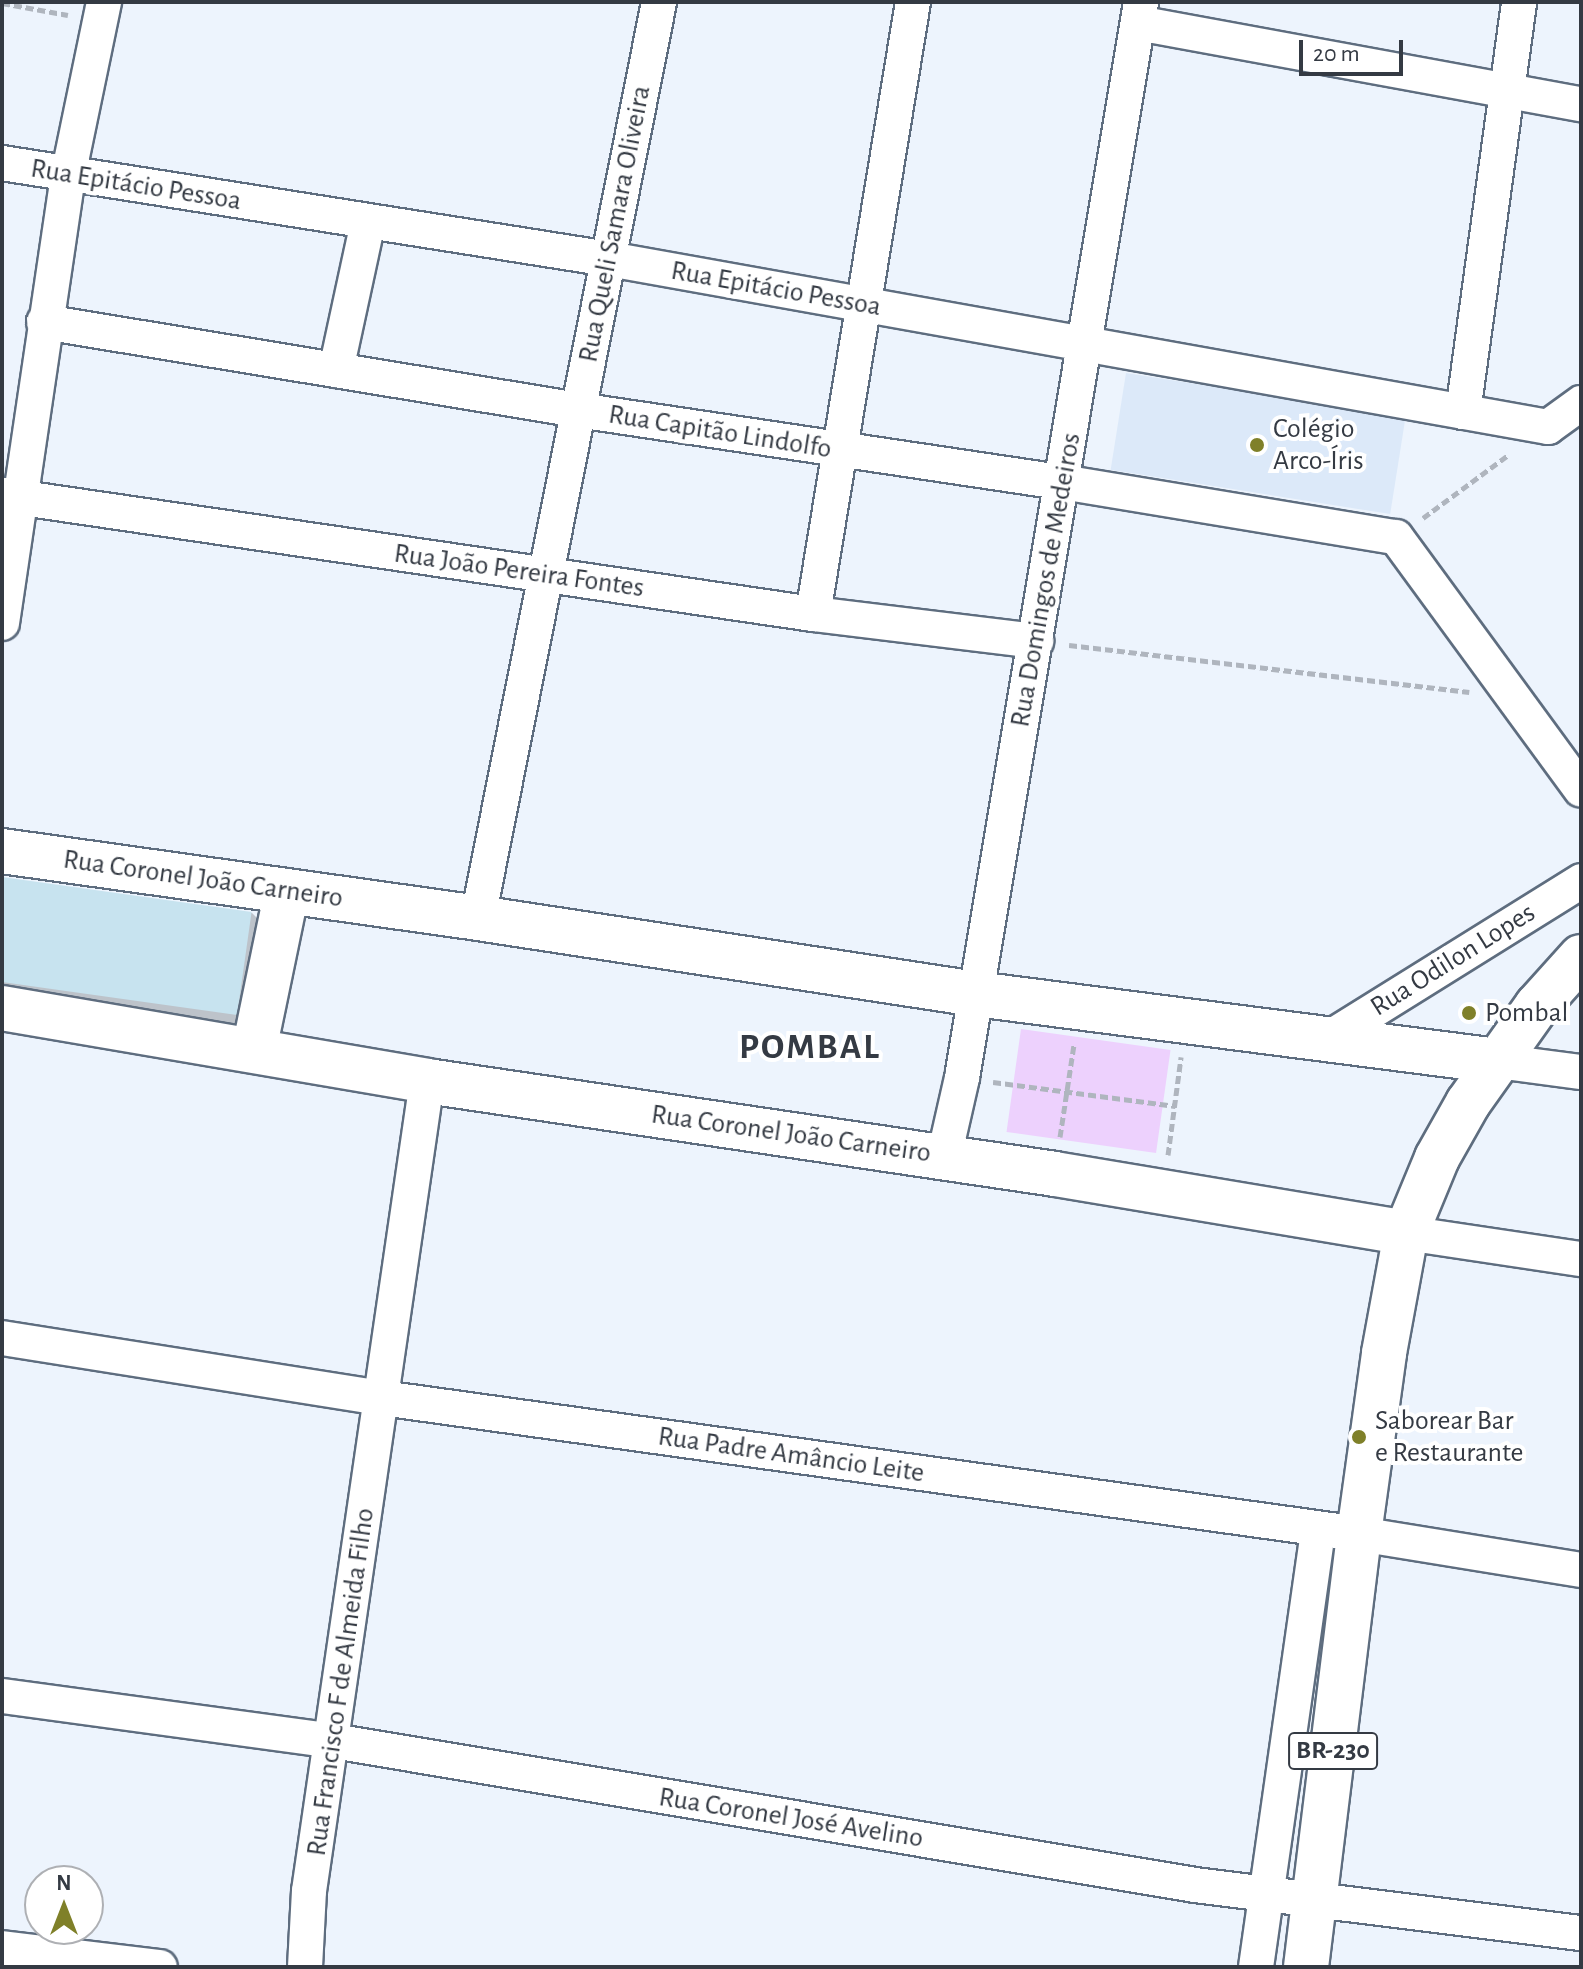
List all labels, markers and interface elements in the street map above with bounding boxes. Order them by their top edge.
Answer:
scale bar [1303,24,1407,74]
text: 20 m [1313,42,1360,66]
street label: Rua Queli Samara Oliveira [572,83,658,365]
street label: Rua Epitácio Pessoa [28,152,244,218]
street label: Rua Epitácio Pessoa [668,254,884,324]
street label: Rua Capitão Lindolfo [606,398,834,466]
place label: Colégio Arco-Íris [1273,412,1364,478]
street label: Rua Domingos de Medeiros [1004,430,1088,730]
marker: Colégio Arco-Íris [1248,436,1266,454]
street label: Rua João Pereira Fontes [392,537,646,605]
street label: Rua Coronel João Carneiro [61,843,345,915]
street label: Rua Odilon Lopes [1364,896,1542,1024]
place label: Pombal [1485,996,1568,1030]
marker: Pombal [1460,1004,1478,1022]
district label: POMBAL [739,1026,881,1070]
street label: Rua Coronel João Carneiro [649,1098,933,1170]
place label: Saborear Bar e Restaurante [1375,1404,1524,1470]
street label: Rua Padre Amâncio Leite [656,1420,926,1490]
marker: Saborear Bar e Restaurante [1350,1428,1368,1446]
street label: Rua Francisco F de Almeida Filho [300,1506,382,1858]
road number: BR-230 [1287,1729,1379,1773]
street label: Rua Coronel José Avelino [656,1780,926,1856]
north arrow [24,1865,104,1945]
text: N [56,1872,72,1894]

